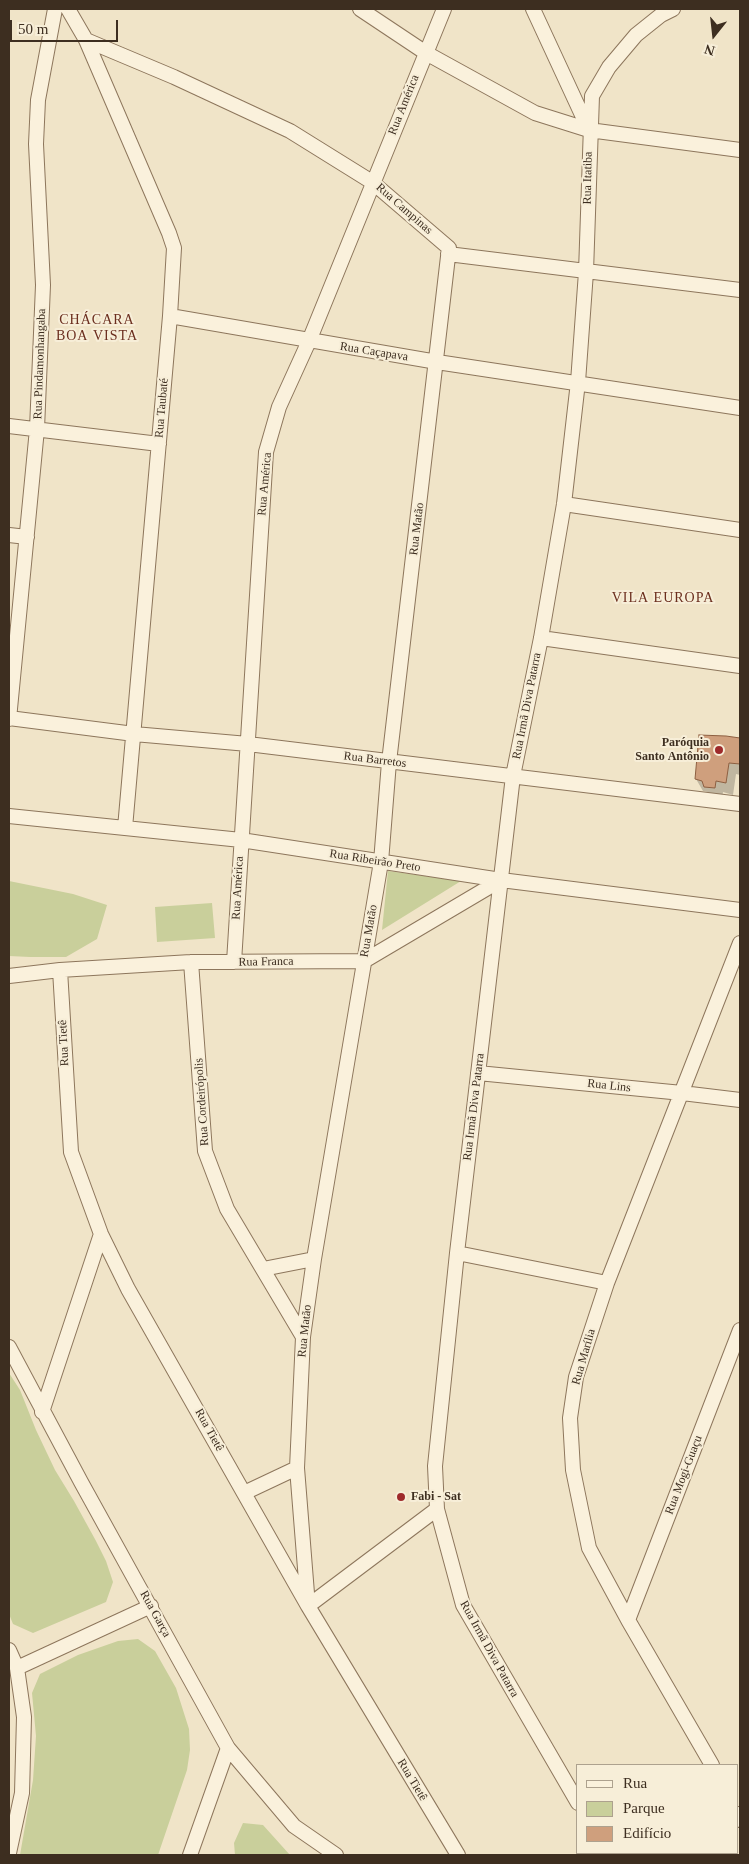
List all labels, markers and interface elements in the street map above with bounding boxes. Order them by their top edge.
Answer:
scale bar [12,10,120,42]
north arrow [689,10,739,60]
text: 50 m [18,21,48,37]
text: N [703,41,717,59]
street label: Rua América [385,73,423,137]
street label: Rua Itatiba [580,151,596,205]
street label: Rua Campinas [373,180,435,238]
street label: Rua Pindamonhangaba [31,308,49,420]
district label: CHÁCARA BOA VISTA [55,312,139,344]
street label: Rua Caçapava [339,339,409,365]
street label: Rua Taubaté [152,377,172,439]
street label: Rua América [255,452,275,516]
street label: Rua Matão [407,502,427,556]
district label: VILA EUROPA [610,590,716,606]
street label: Rua Irmã Diva Patarra [510,651,544,761]
place label: Paróquia Santo Antônio [635,736,709,764]
marker: Paróquia Santo Antônio [713,744,725,756]
street label: Rua Barretos [343,749,407,771]
street label: Rua Ribeirão Preto [328,847,422,875]
street label: Rua América [229,856,247,920]
street label: Rua Matão [357,904,381,958]
street label: Rua Franca [238,954,294,970]
street label: Rua Tietê [56,1019,72,1067]
street label: Rua Irmã Diva Patarra [460,1052,488,1162]
street label: Rua Cordeirópolis [192,1057,212,1147]
street label: Rua Lins [587,1077,631,1095]
street label: Rua Matão [295,1304,315,1358]
street label: Rua Marília [569,1327,599,1387]
street label: Rua Tietê [191,1406,227,1454]
street label: Rua Mogi-Guaçu [662,1433,706,1517]
place label: Fabi - Sat [411,1490,461,1504]
marker: Fabi - Sat [395,1491,407,1503]
street label: Rua Garça [136,1588,174,1640]
street label: Rua Irmã Diva Patarra [456,1598,522,1700]
street label: Rua Tietê [394,1756,430,1804]
legend [576,1764,739,1854]
text: Rua [623,1775,647,1791]
text: Parque [623,1800,665,1816]
text: Edifício [623,1825,671,1841]

